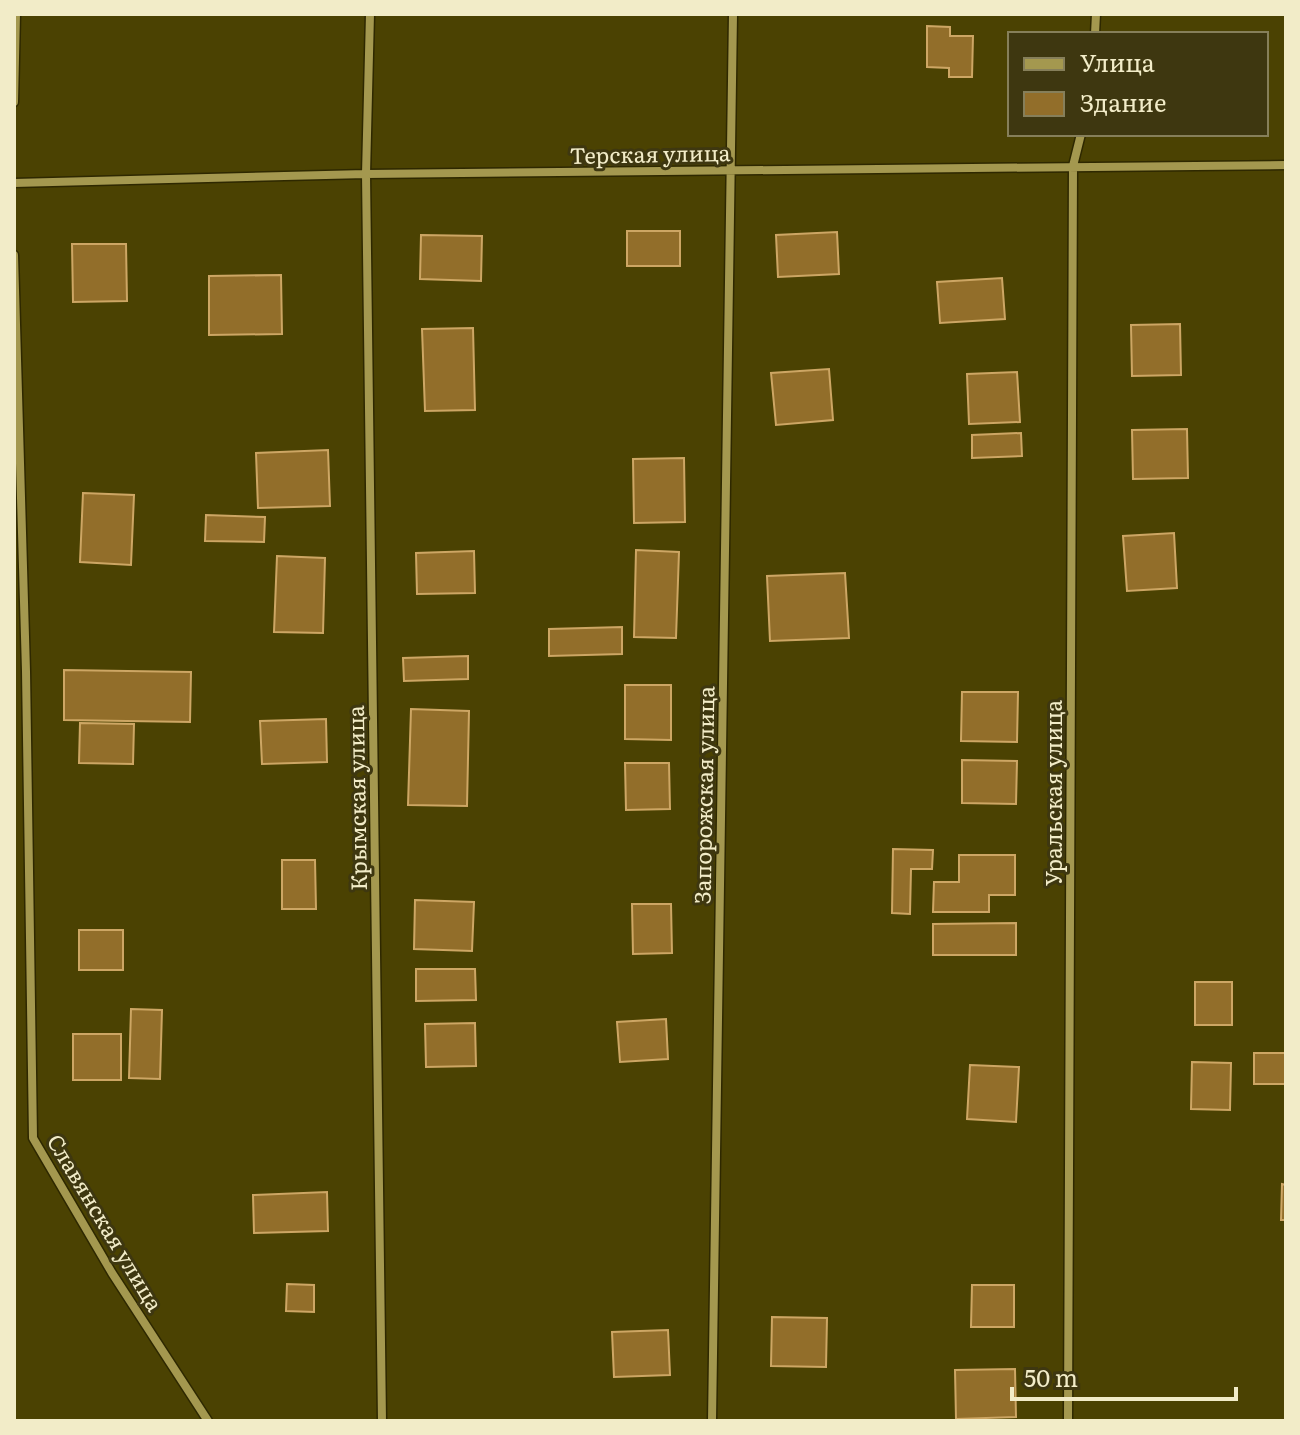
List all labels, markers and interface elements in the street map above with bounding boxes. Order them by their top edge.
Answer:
legend [1008,32,1268,136]
text: Улица [1080,44,1155,79]
text: Здание [1080,84,1166,119]
street label: Терская улица [569,135,731,171]
street label: Запорожская улица [685,686,721,904]
street label: Уральская улица [1036,700,1069,886]
street label: Крымская улица [338,705,374,891]
street label: Славянская улица [40,1127,172,1317]
scale bar [1012,1351,1236,1401]
text: 50 m [1024,1359,1078,1394]

